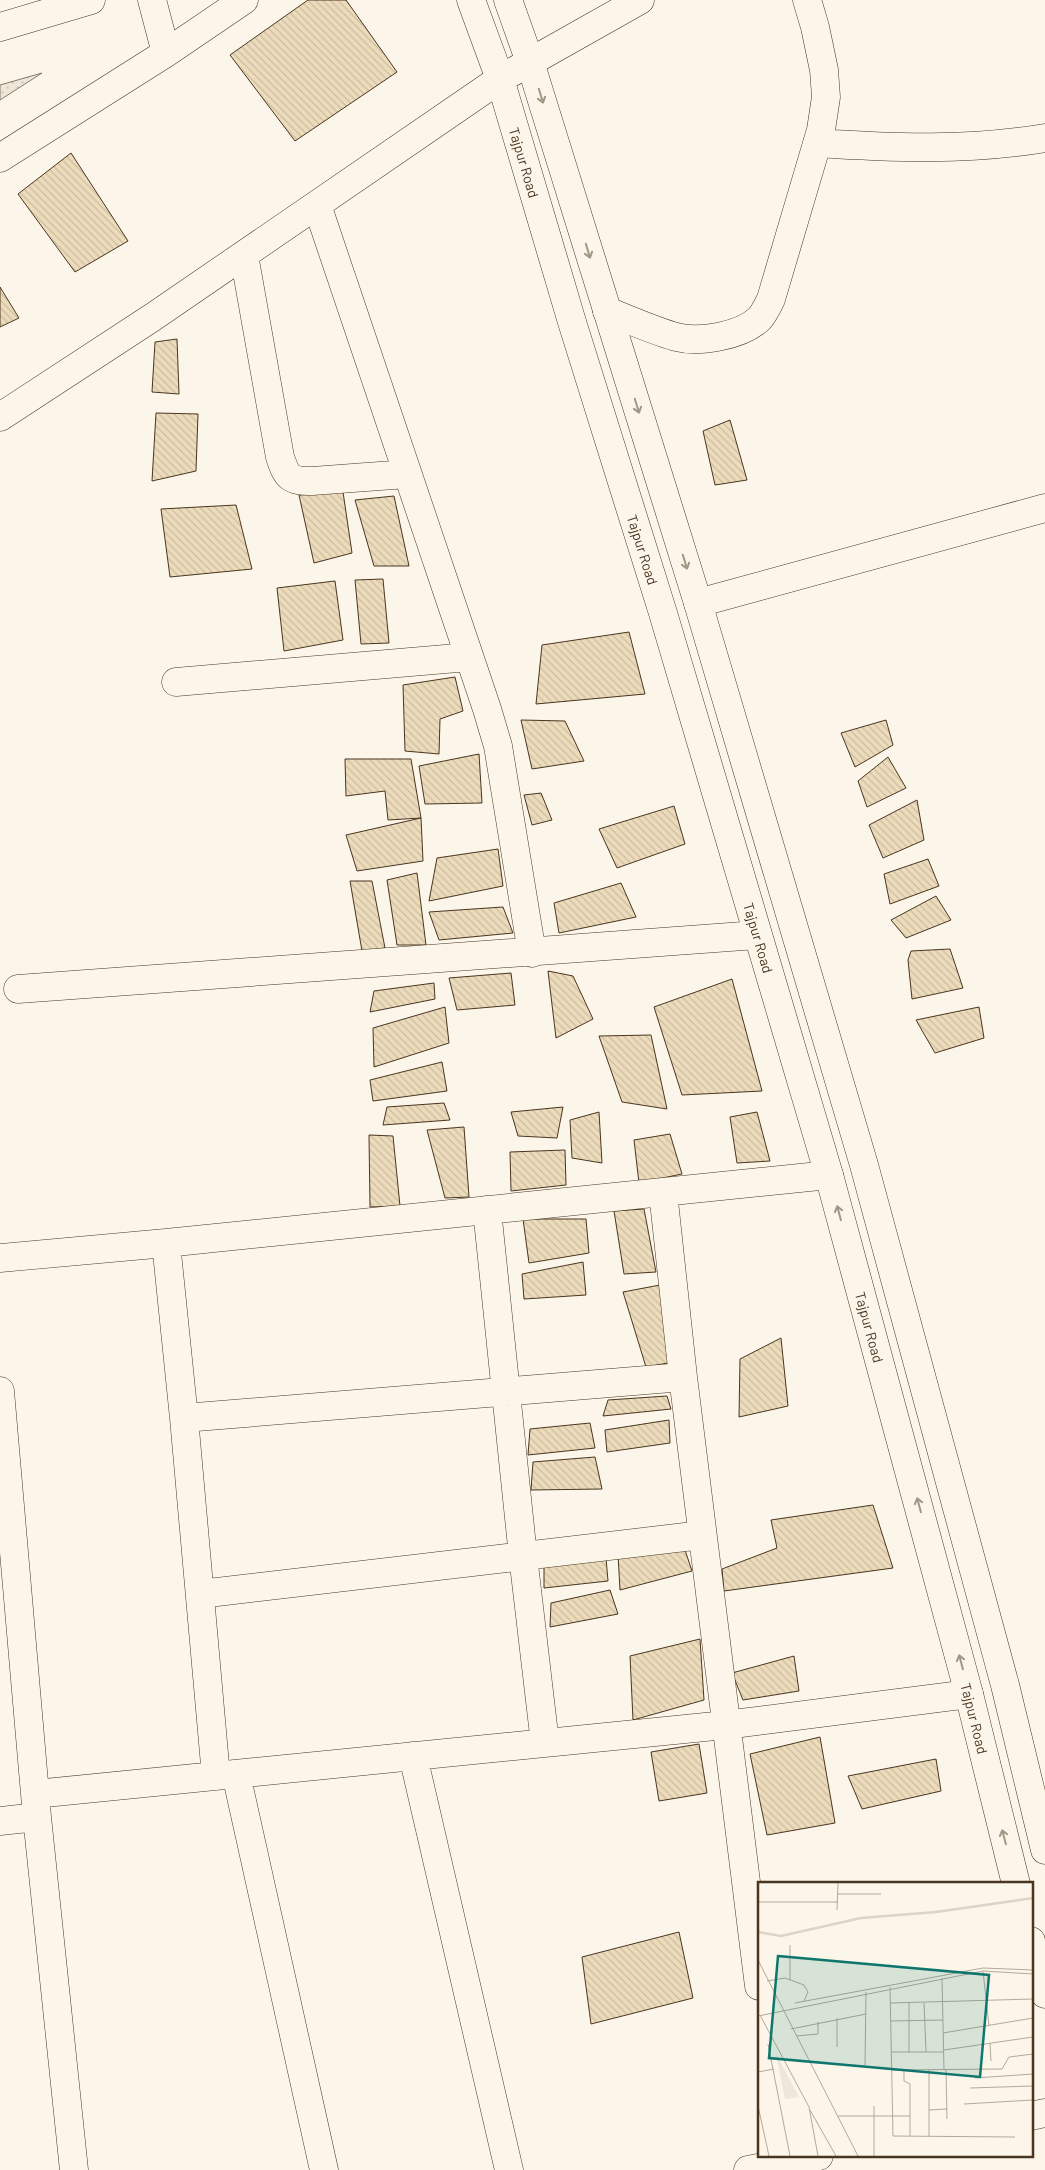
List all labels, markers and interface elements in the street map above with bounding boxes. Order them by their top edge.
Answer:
one-way arrow [536,88,546,104]
street label: Tajpur Road [506,125,543,199]
one-way arrow [584,243,594,259]
one-way arrow [632,398,642,414]
street label: Tajpur Road [624,512,662,587]
one-way arrow [680,553,690,569]
street label: Tajpur Road [740,900,777,975]
one-way arrow [834,1205,844,1221]
street label: Tajpur Road [852,1290,888,1364]
one-way arrow [914,1497,923,1513]
one-way arrow [955,1654,965,1670]
street label: Tajpur Road [958,1681,992,1755]
one-way arrow [998,1829,1008,1845]
inset map [758,1882,1032,2158]

